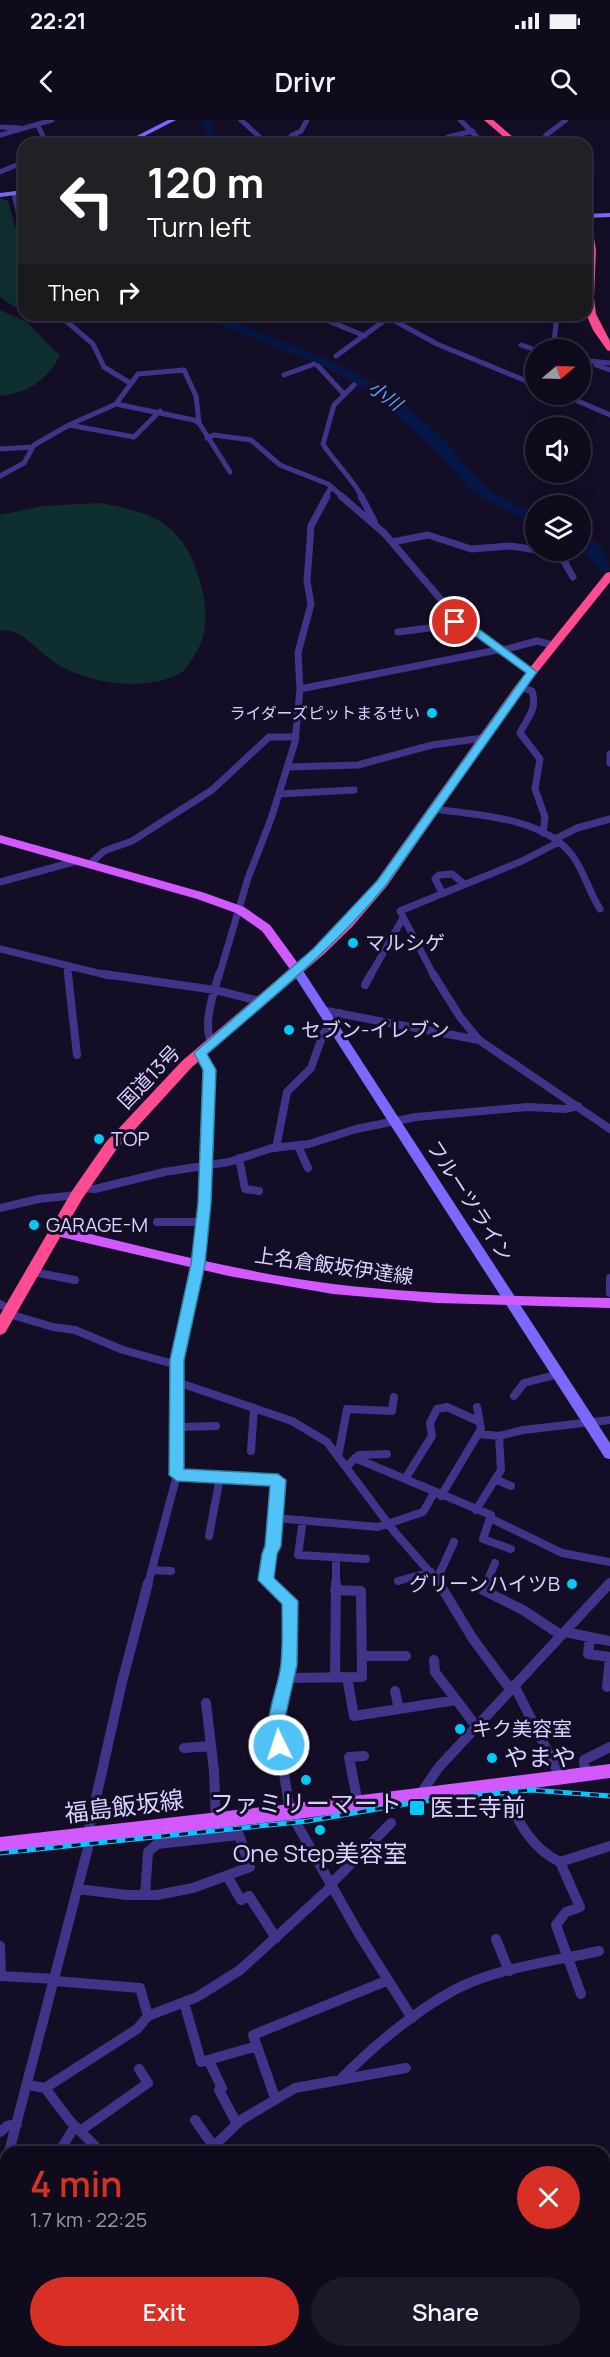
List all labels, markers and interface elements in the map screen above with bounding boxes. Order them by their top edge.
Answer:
text: 22:21 [30,6,86,36]
text: Drivr [274,63,336,100]
icon: back [30,65,63,98]
icon: search [547,65,580,98]
text: 120 m [147,153,264,211]
icon: left [48,162,126,240]
text: Turn left [147,208,251,245]
icon: right [112,276,145,309]
text: Then [48,278,100,308]
north arrow [525,339,591,405]
map controls [525,339,591,561]
water label: 小川 [364,375,409,417]
button: sound [525,417,591,483]
button: layers [525,495,591,561]
pin [429,596,480,647]
icon: arrive [438,605,471,638]
place label: ライダーズピットまるせい [229,702,420,724]
marker: ライダーズピットまるせい [425,706,439,720]
place label: マルシゲ [365,929,445,956]
marker: マルシゲ [346,936,360,950]
place label: セブン-イレブン [301,1016,449,1043]
marker: セブン-イレブン [282,1023,296,1037]
street label: 国道13号 [112,1039,186,1114]
place label: TOP [111,1125,149,1152]
marker: TOP [92,1132,106,1146]
street label: フルーツライン [421,1135,520,1267]
place label: GARAGE-M [46,1211,148,1238]
marker: GARAGE-M [27,1218,41,1232]
street label: 上名倉飯坂伊達線 [253,1241,415,1290]
place label: グリーンハイツB [409,1570,560,1597]
marker: グリーンハイツB [565,1577,579,1591]
position arrow [247,1713,311,1777]
place label: キク美容室 [472,1715,572,1742]
marker: キク美容室 [453,1722,467,1736]
place label: やまや [504,1740,576,1773]
marker: やまや [485,1751,499,1765]
marker: ファミリーマート [299,1773,313,1787]
street label: 福島飯坂線 [62,1782,185,1829]
place label: ファミリーマート [210,1786,402,1819]
place label: 医王寺前 [430,1790,526,1823]
marker: 医王寺前 [408,1799,426,1817]
marker: One Step美容室 [313,1823,327,1837]
place label: One Step美容室 [233,1836,407,1869]
text: 4 min [30,2159,122,2208]
button: close [517,2166,580,2229]
text: 1.7 km · 22:25 [30,2206,147,2233]
button: Exit [30,2277,299,2346]
button: Share [311,2277,580,2346]

